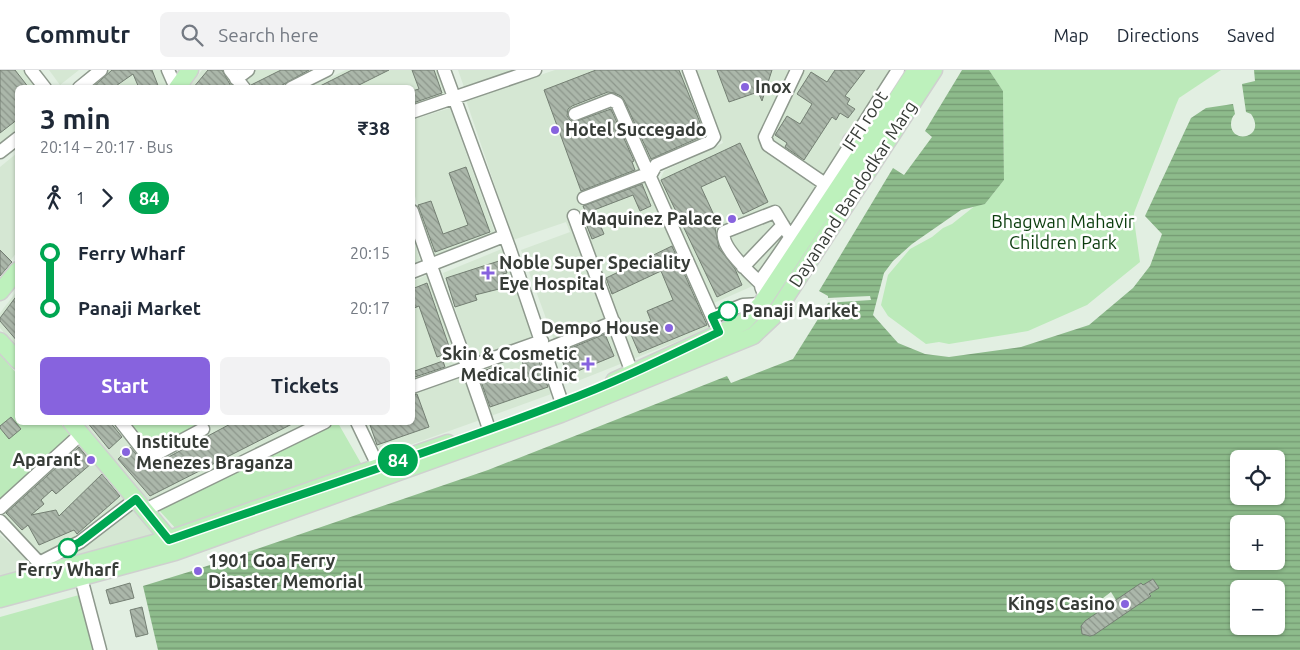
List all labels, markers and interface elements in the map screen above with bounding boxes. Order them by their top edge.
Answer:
search box [160,12,510,57]
text: Commutr [25,21,130,48]
icon: search [178,21,206,49]
text: Search here [218,24,319,46]
text: Map [1053,25,1089,45]
text: Directions [1117,25,1199,45]
text: Saved [1227,25,1275,45]
place label: Inox [755,76,791,96]
marker: Inox [739,81,751,93]
street label: IFFI root [837,87,891,154]
street label: Dayanand Bandodkar Marg [784,97,920,290]
text: 3 min [40,103,111,134]
text: ₹38 [358,117,390,139]
place label: Hotel Succegado [565,119,707,139]
marker: Hotel Succegado [549,124,561,136]
text: 20:14 – 20:17 · Bus [40,138,173,156]
icon: walk [40,184,68,212]
icon: forward [93,184,121,212]
text: 84 [139,188,159,208]
text: 1 [76,189,85,207]
place label: Maquinez Palace [581,208,722,228]
park label: Bhagwan Mahavir Children Park [991,211,1135,252]
marker: Maquinez Palace [726,213,738,225]
text: Ferry Wharf [78,242,185,264]
text: 20:15 [350,244,390,262]
place label: Noble Super Speciality Eye Hospital [499,252,691,293]
marker: Noble Super Speciality Eye Hospital [481,266,495,280]
text: Panaji Market [78,297,201,319]
text: 20:17 [350,299,390,317]
place label: Panaji Market [742,300,859,320]
marker: Panaji Market [718,301,738,321]
place label: Dempo House [541,317,659,337]
marker: Dempo House [663,322,675,334]
place label: Skin & Cosmetic Medical Clinic [442,343,577,384]
button: Start [40,357,210,415]
button: Tickets [220,357,390,415]
marker: Skin & Cosmetic Medical Clinic [581,357,595,371]
place label: Institute Menezes Braganza [136,431,293,472]
line badge: 84 [376,444,420,476]
marker: Institute Menezes Braganza [120,446,132,458]
place label: Aparant [12,449,81,469]
text: 84 [388,450,408,470]
map controls [1230,450,1285,635]
button: locate [1230,450,1285,505]
marker: Aparant [85,454,97,466]
button: + [1230,515,1285,570]
marker: Ferry Wharf [58,538,78,558]
place label: 1901 Goa Ferry Disaster Memorial [208,550,363,591]
place label: Ferry Wharf [17,559,119,579]
marker: 1901 Goa Ferry Disaster Memorial [192,565,204,577]
button: − [1230,580,1285,635]
place label: Kings Casino [1008,593,1115,613]
marker: Kings Casino [1119,598,1131,610]

